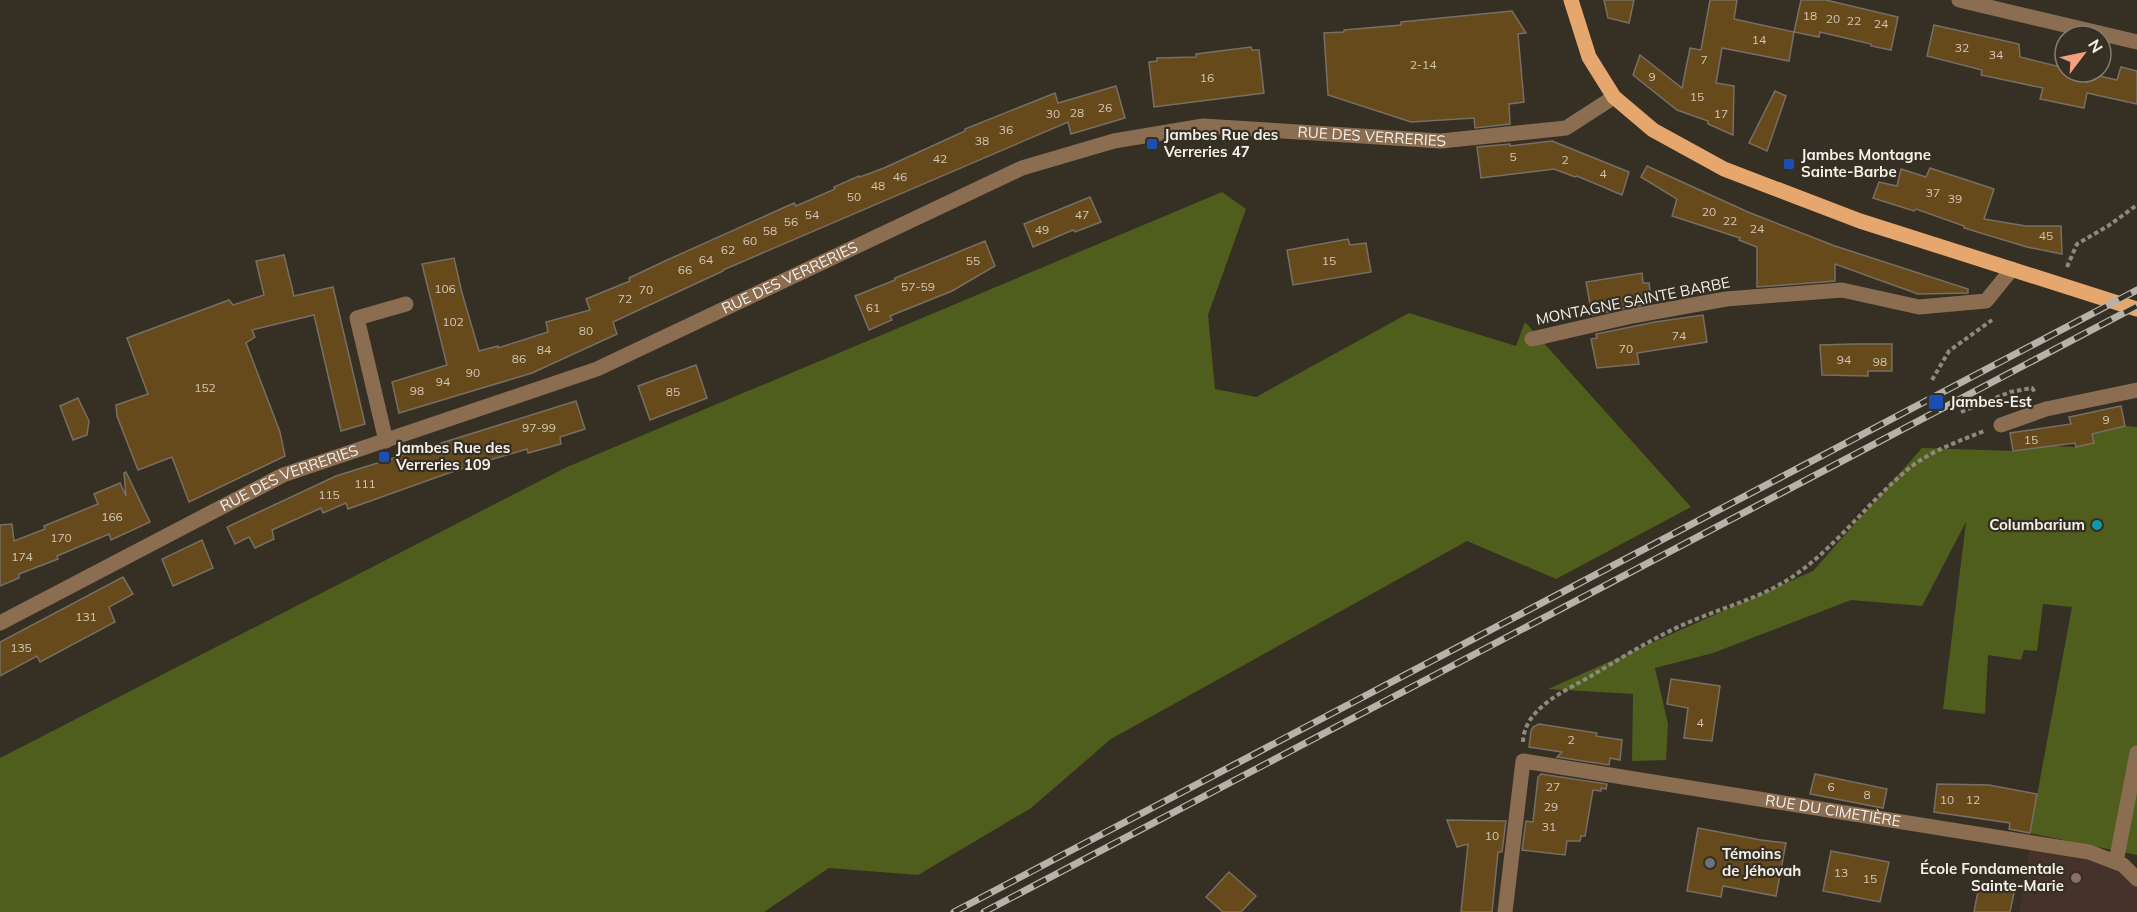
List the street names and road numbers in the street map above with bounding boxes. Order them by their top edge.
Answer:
street label: RUE DES VERRERIES [1297,122,1447,150]
street label: RUE DES VERRERIES [718,237,861,318]
street label: MONTAGNE SAINTE BARBE [1534,272,1732,329]
street label: RUE DES VERRERIES [217,440,361,515]
street label: RUE DU CIMETIÈRE [1764,790,1902,831]

